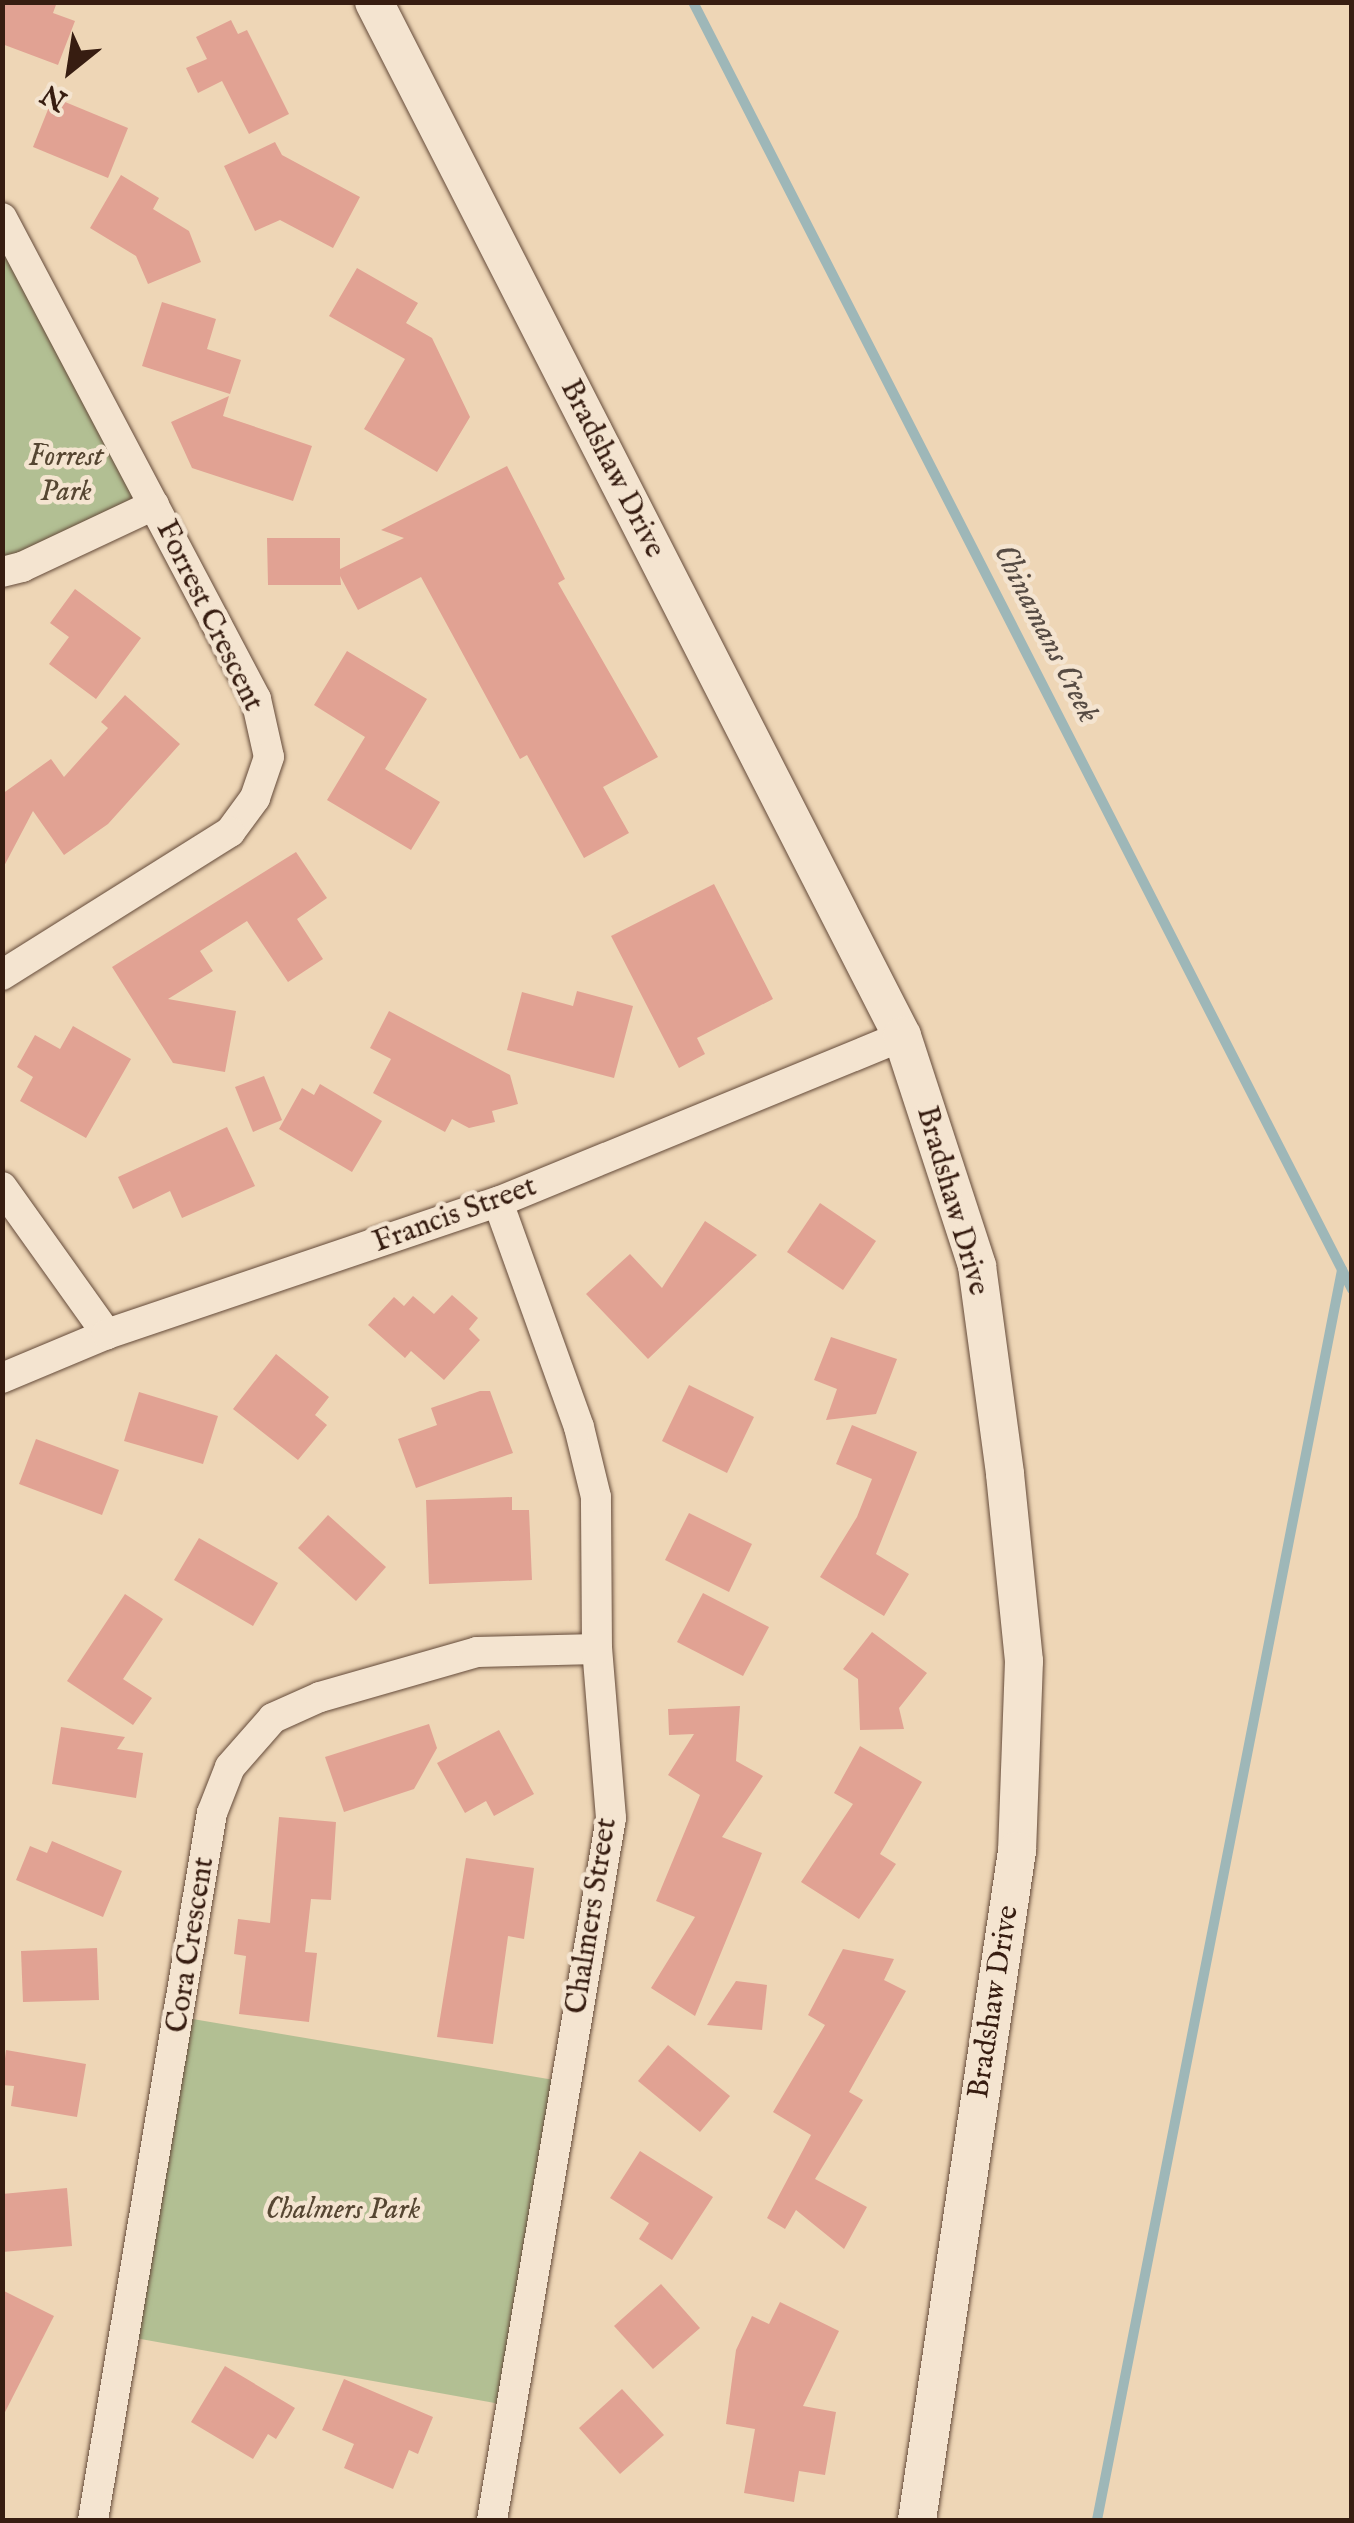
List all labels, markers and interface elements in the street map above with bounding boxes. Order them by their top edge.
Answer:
north arrow [20,20,120,120]
text: N [36,75,74,118]
street label: Bradshaw Drive [552,374,672,564]
park label: Forrest Park [28,439,104,510]
street label: Forrest Crescent [147,515,271,717]
water label: Chinamans Creek [984,538,1106,730]
street label: Bradshaw Drive [908,1102,996,1300]
street label: Francis Street [368,1169,542,1261]
street label: Chalmers Street [559,1815,625,2017]
street label: Cora Crescent [159,1855,223,2035]
street label: Bradshaw Drive [961,1903,1027,2101]
park label: Chalmers Park [265,2192,421,2228]

